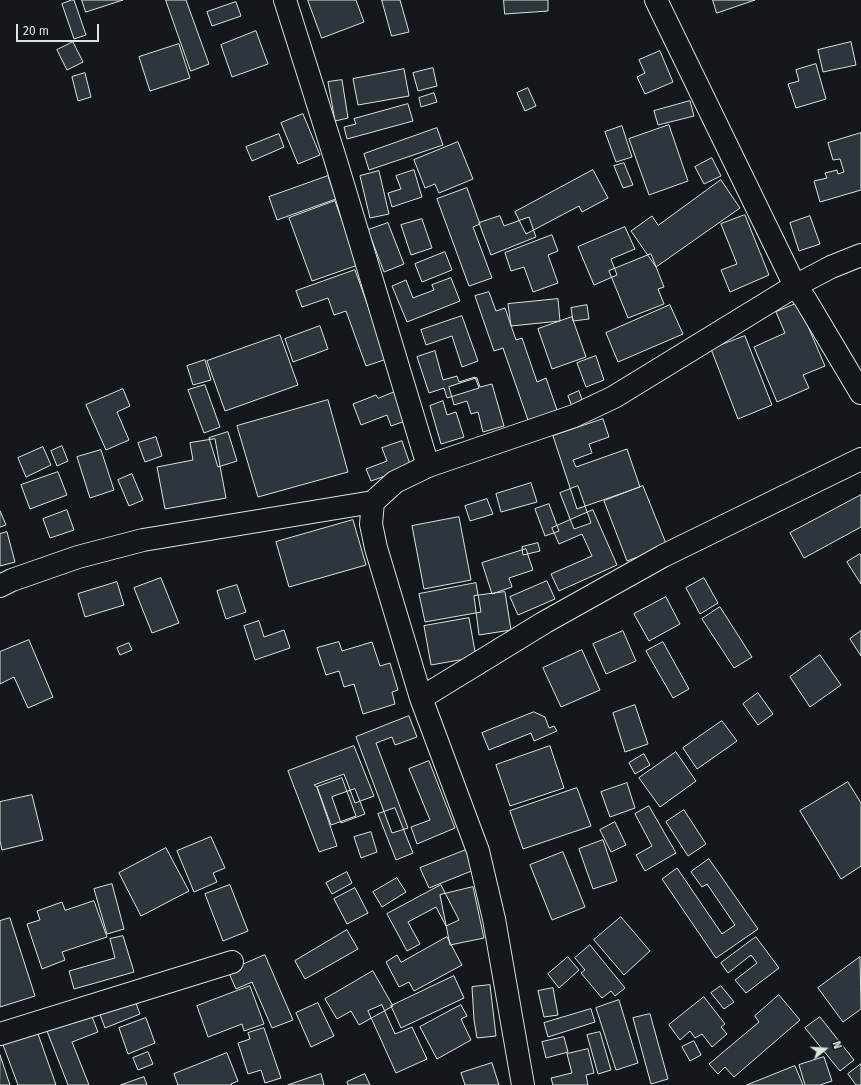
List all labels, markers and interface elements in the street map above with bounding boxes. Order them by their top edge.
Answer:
scale bar [18,16,101,42]
text: 20 m [23,24,49,38]
north arrow [805,1029,845,1069]
text: N [830,1040,844,1051]

